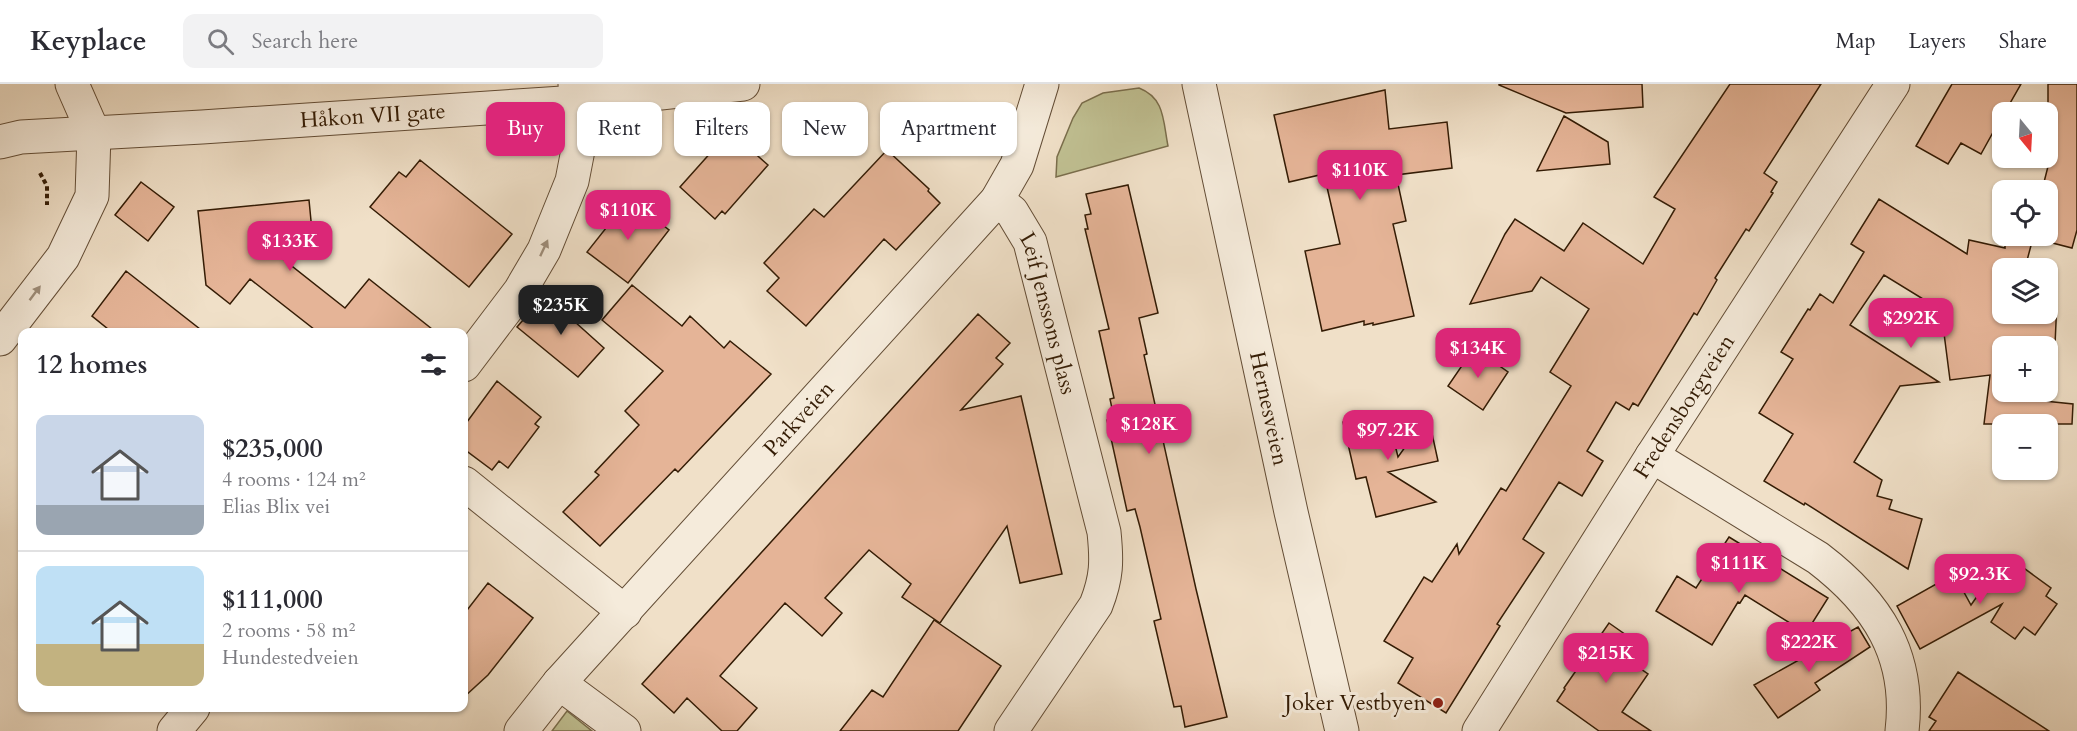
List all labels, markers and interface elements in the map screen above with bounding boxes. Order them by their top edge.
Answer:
search box [183,14,603,68]
text: Keyplace [30,22,147,60]
icon: search [204,25,237,58]
text: Search here [252,26,358,56]
text: Map [1836,27,1876,56]
text: Layers [1909,27,1966,56]
text: Share [1999,27,2047,56]
street label: Håkon VII gate [299,96,447,135]
chip: Buy [486,102,565,156]
chip: Rent [577,102,662,156]
chip: Filters [674,102,770,156]
chip: New [782,102,868,156]
chip: Apartment [880,102,1017,156]
north arrow [1992,102,2058,168]
map controls [1992,102,2058,480]
pin: $110K [1318,150,1402,201]
text: $110K [1331,156,1389,183]
button: locate [1992,180,2058,246]
pin: $110K [586,190,670,241]
text: $110K [599,196,657,223]
pin: $133K [248,221,332,272]
street label: Leif Jenssons plass [1012,226,1083,398]
text: $133K [261,227,319,254]
one-way arrow [539,239,548,256]
button: layers [1992,258,2058,324]
one-way arrow [29,285,41,300]
pin: $235K [519,285,603,336]
text: $235K [532,291,590,318]
pin: $292K [1869,298,1953,349]
text: $292K [1882,304,1940,331]
pin: $134K [1436,328,1520,379]
street label: Fredensborgveien [1627,328,1742,484]
text: $134K [1449,334,1507,361]
button: + [1992,336,2058,402]
text: 12 homes [36,347,147,382]
icon: filters [417,348,450,381]
street label: Hernesveien [1242,349,1296,469]
street label: Parkveien [757,374,841,463]
pin: $128K [1107,404,1191,455]
text: $128K [1120,410,1178,437]
pin: $97.2K [1339,410,1437,461]
button: − [1992,414,2058,480]
text: $97.2K [1357,416,1419,443]
text: $235,000 [222,431,323,466]
icon: home [84,439,156,511]
text: 4 rooms · 124 m² [222,466,366,493]
text: Elias Blix vei [222,493,330,520]
pin: $111K [1697,543,1781,594]
text: $111K [1710,549,1768,576]
pin: $92.3K [1931,554,2029,605]
text: $92.3K [1949,560,2011,587]
text: $111,000 [222,582,323,617]
icon: home [84,590,156,662]
text: 2 rooms · 58 m² [222,617,355,644]
pin: $222K [1767,622,1851,673]
text: $222K [1780,628,1838,655]
pin: $215K [1564,633,1648,684]
text: $215K [1577,639,1635,666]
text: Hundestedveien [222,644,359,671]
place label: Joker Vestbyen [1282,688,1426,718]
marker: Joker Vestbyen [1431,696,1445,710]

